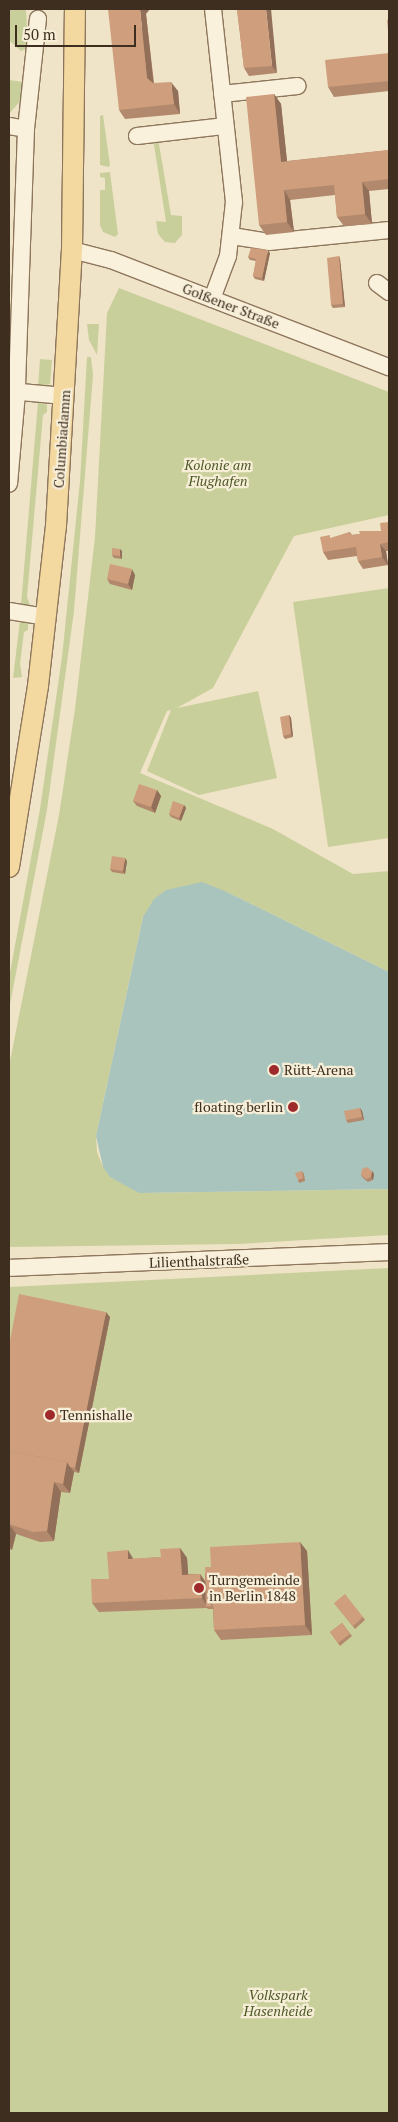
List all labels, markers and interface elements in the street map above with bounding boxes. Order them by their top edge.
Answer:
scale bar [18,15,139,47]
text: 50 m [23,24,56,44]
street label: Golßener Straße [180,280,282,332]
street label: Columbiadamm [50,389,74,489]
park label: Kolonie am Flughafen [185,457,251,490]
place label: Rütt-Arena [284,1062,354,1078]
marker: Rütt-Arena [268,1064,280,1076]
place label: floating berlin [194,1099,283,1115]
marker: floating berlin [287,1101,299,1113]
street label: Lilienthalstraße [149,1251,249,1271]
place label: Tennishalle [60,1407,132,1423]
marker: Tennishalle [44,1409,56,1421]
place label: Turngemeinde in Berlin 1848 [209,1572,300,1604]
marker: Turngemeinde in Berlin 1848 [193,1582,205,1594]
park label: Volkspark Hasenheide [243,1987,313,2020]

